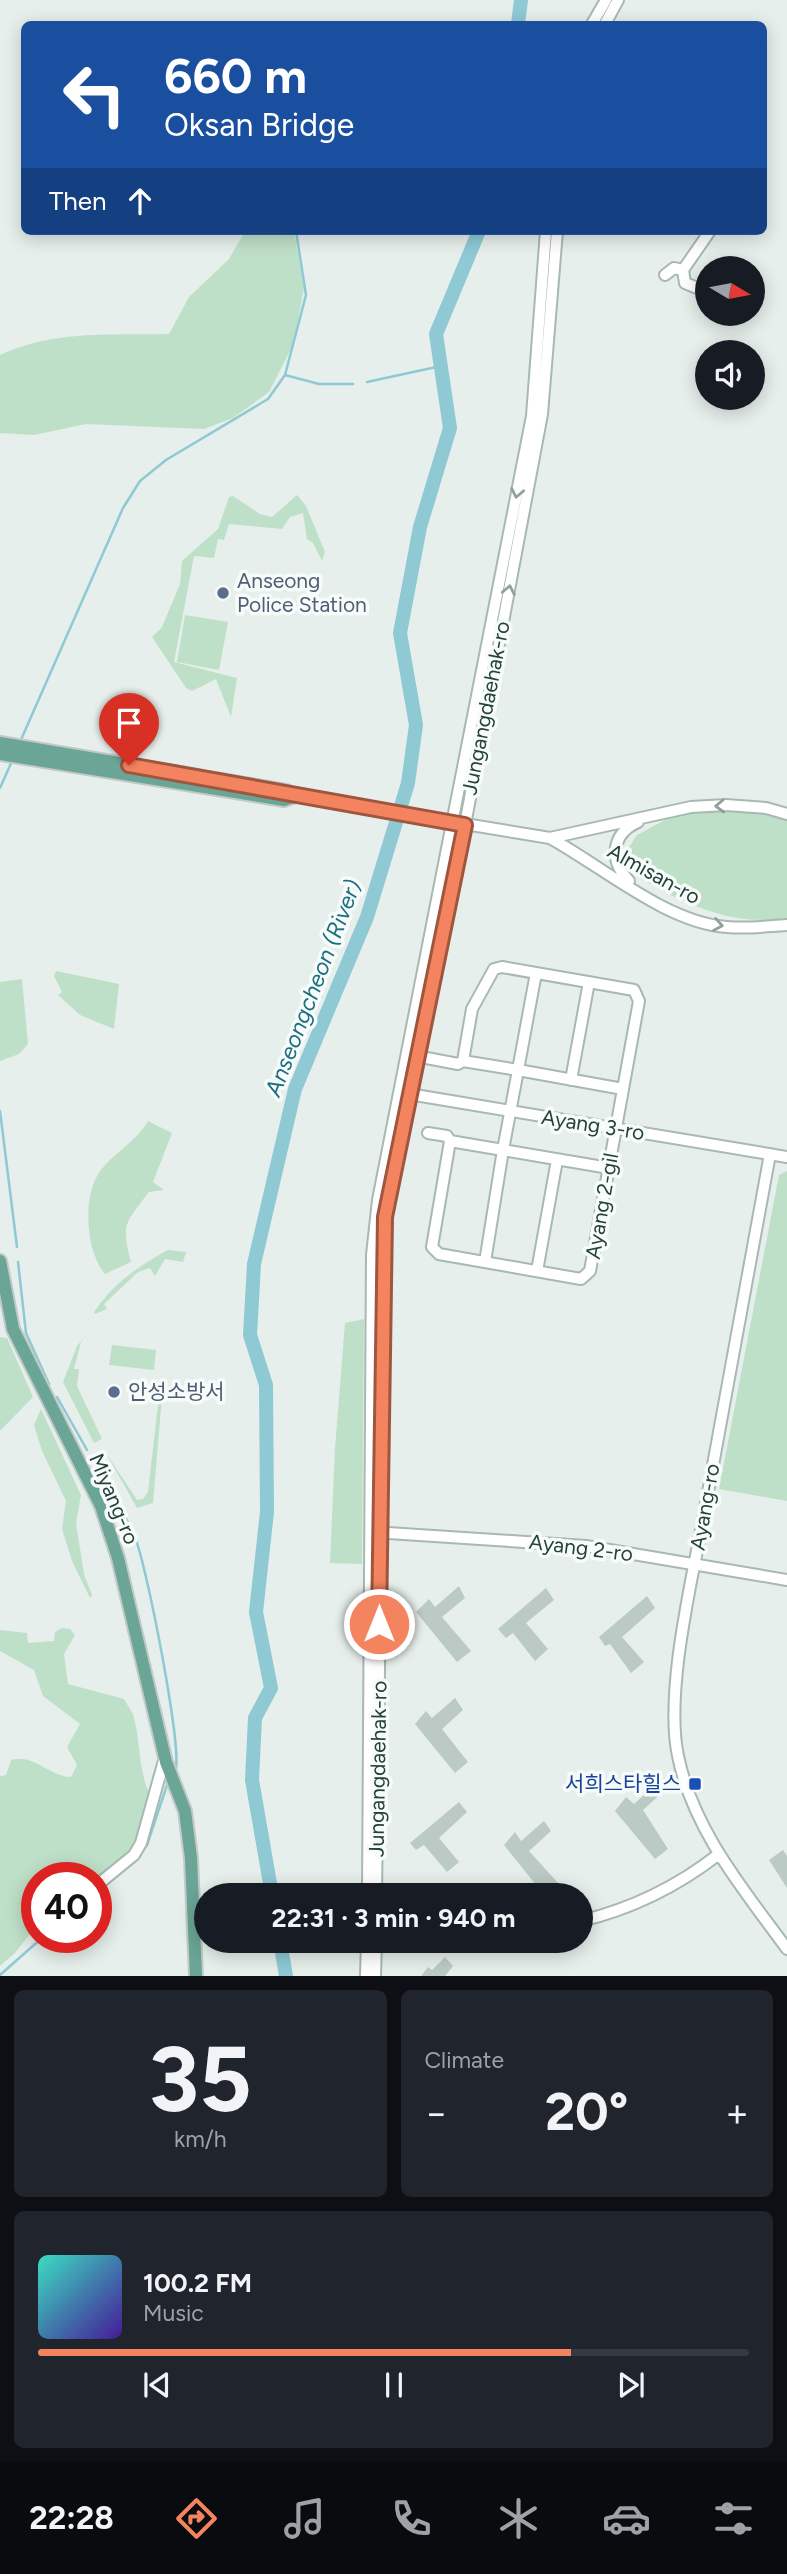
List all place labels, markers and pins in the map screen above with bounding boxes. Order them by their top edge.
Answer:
place label: Anseong Police Station [237,568,367,617]
marker: Anseong Police Station [215,585,231,601]
pin [99,693,159,765]
place label: 안성소방서 [128,1379,225,1404]
marker: 안성소방서 [106,1384,122,1400]
place label: 서희스타힐스 [565,1771,681,1796]
marker: 서희스타힐스 [687,1776,703,1792]

